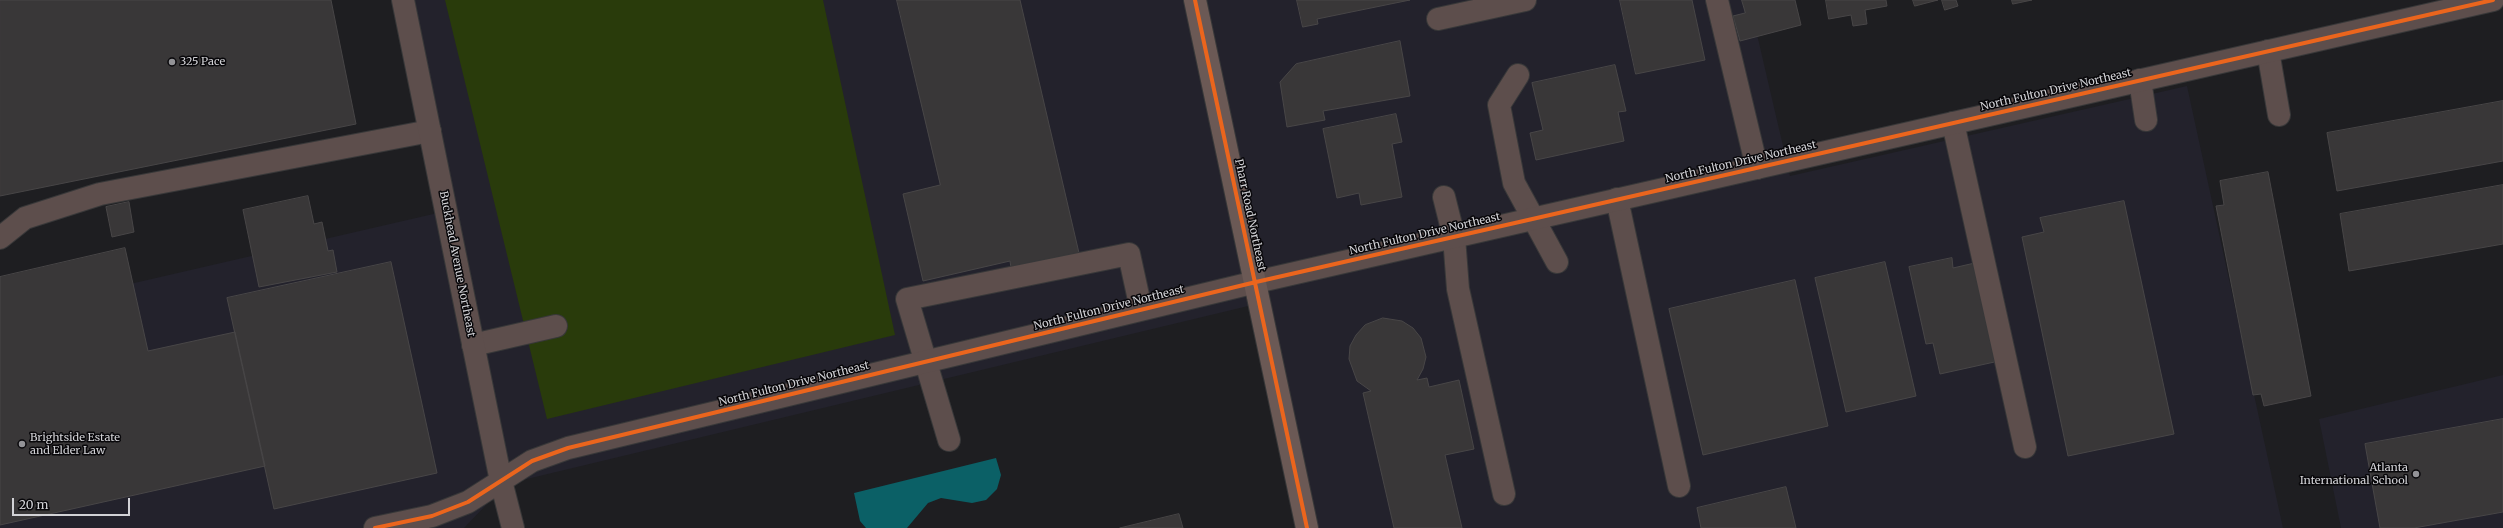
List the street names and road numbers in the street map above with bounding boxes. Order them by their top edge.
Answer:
street label: North Fulton Drive Northeast [1979,66,2133,114]
street label: North Fulton Drive Northeast [1664,138,1818,186]
street label: Pharr Road Northeast [1232,158,1268,272]
street label: Buckhead Avenue Northeast [436,190,478,338]
street label: North Fulton Drive Northeast [1348,210,1502,258]
street label: North Fulton Drive Northeast [1032,283,1186,333]
street label: North Fulton Drive Northeast [717,359,871,409]

